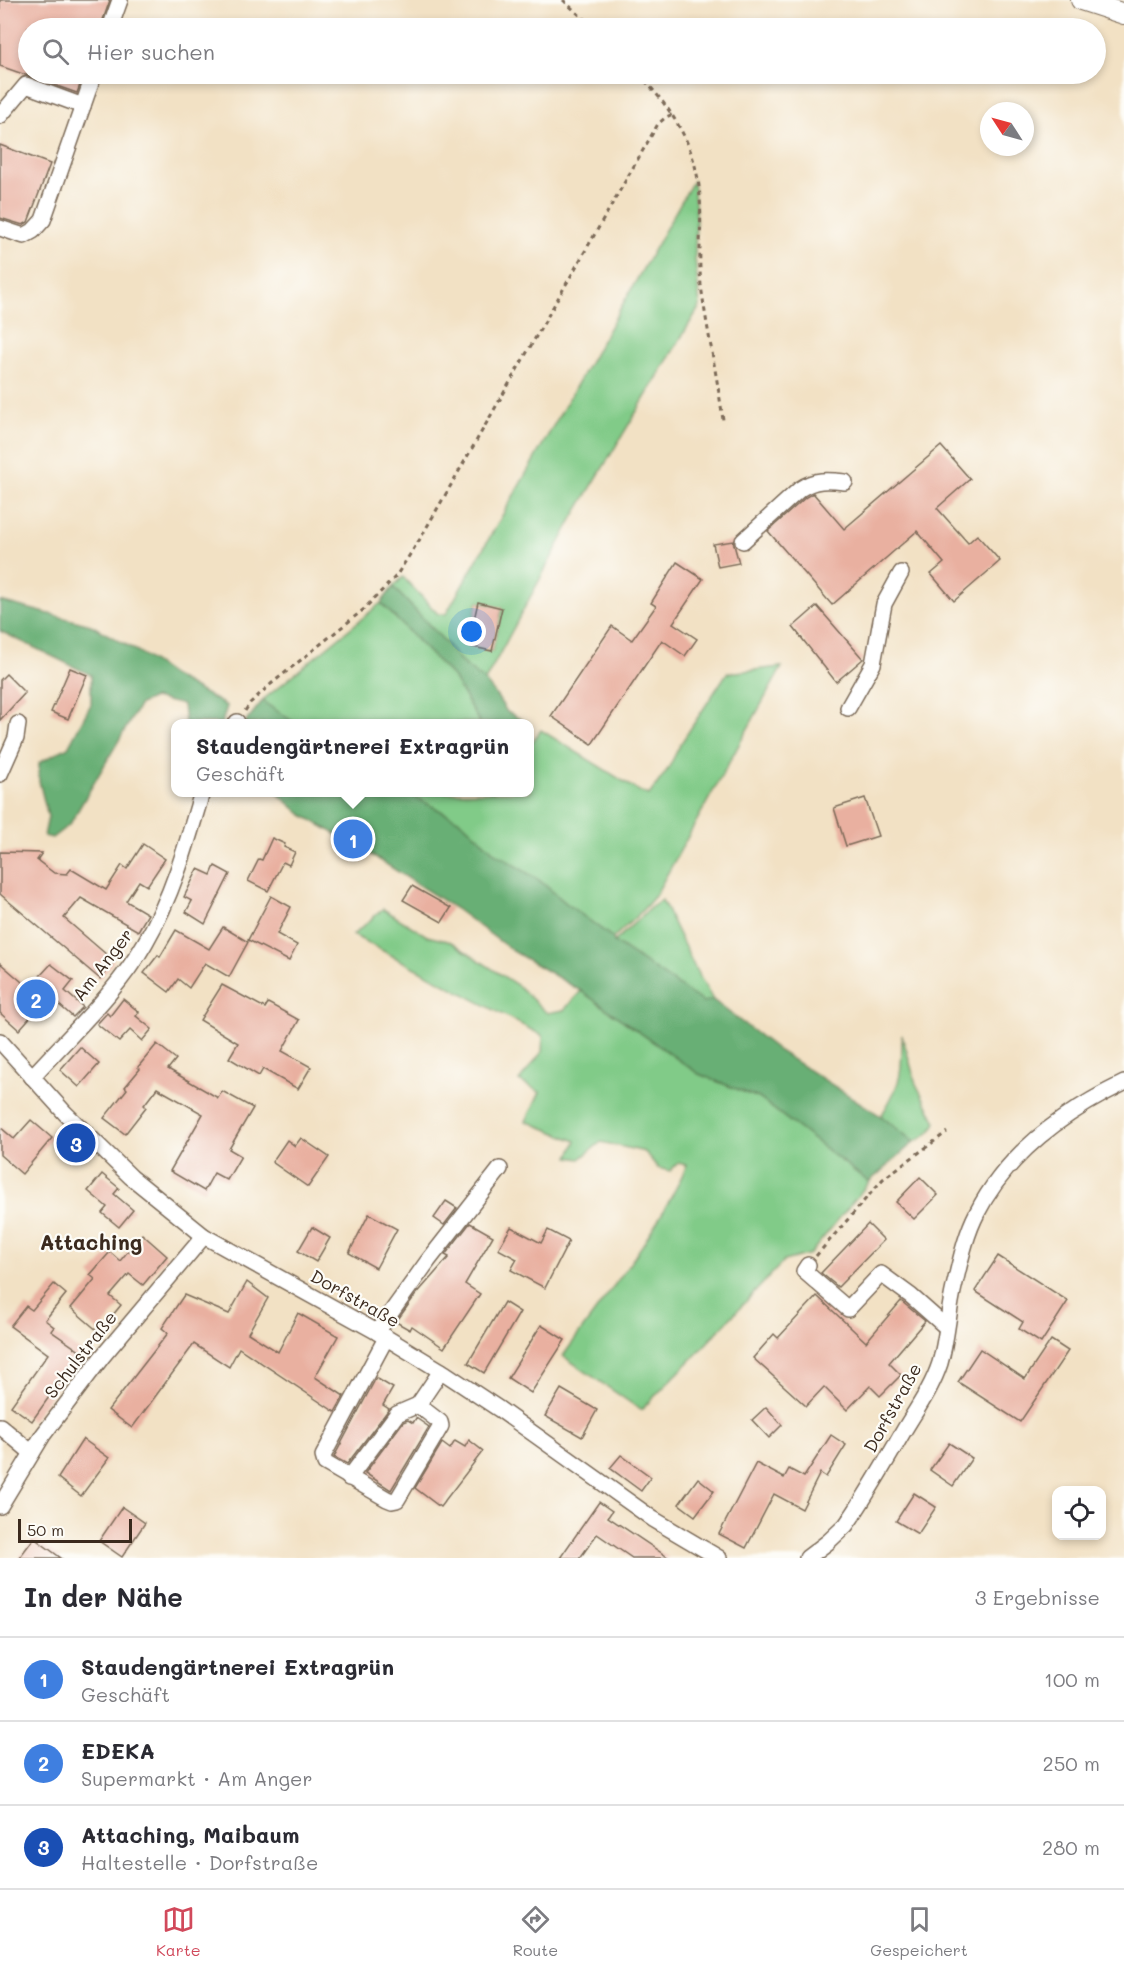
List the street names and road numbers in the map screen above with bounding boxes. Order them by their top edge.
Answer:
street label: Am Anger [66,923,138,1006]
street label: Dorfstraße [307,1264,404,1333]
street label: Schulstraße [39,1306,122,1403]
street label: Dorfstraße [858,1359,927,1456]

